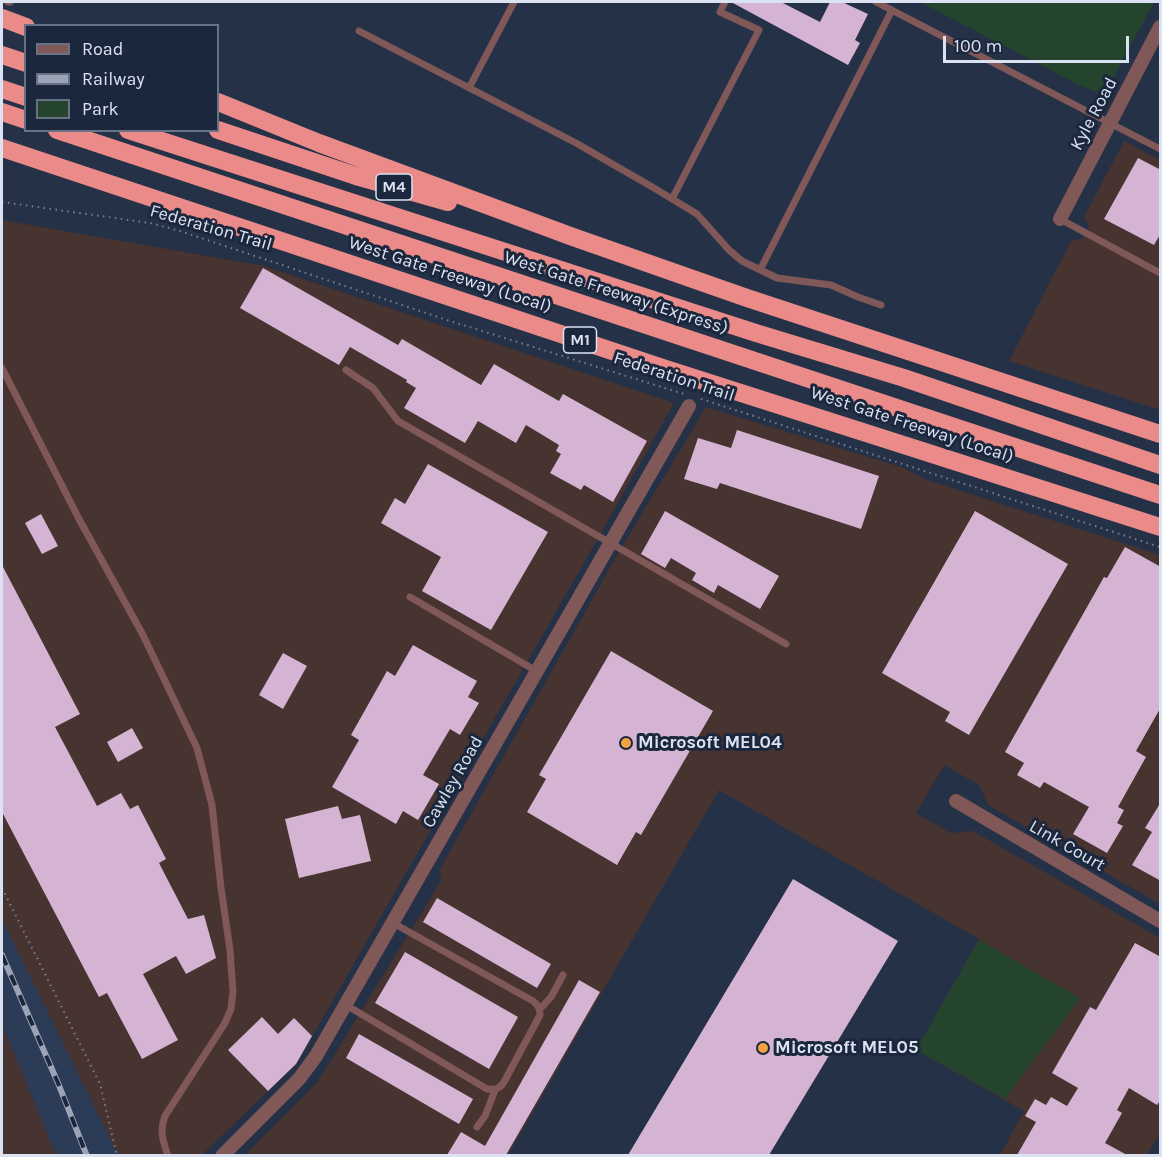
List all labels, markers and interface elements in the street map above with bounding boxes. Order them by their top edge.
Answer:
legend [24,24,219,132]
scale bar [946,24,1132,62]
text: 100 m [954,35,1002,57]
text: Road [82,38,123,60]
text: Railway [82,68,145,90]
street label: Kyle Road [1066,74,1122,154]
text: Park [82,98,119,120]
road number: M4 [376,174,412,200]
street label: Federation Trail [147,200,275,256]
street label: West Gate Freeway (Local) [346,232,554,318]
street label: West Gate Freeway (Express) [501,247,731,339]
road number: M1 [564,327,596,353]
street label: Federation Trail [611,347,737,407]
street label: West Gate Freeway (Local) [808,382,1016,468]
street label: Cawley Road [418,732,488,832]
place label: Microsoft MEL04 [638,732,782,754]
marker: Microsoft MEL04 [619,736,633,750]
street label: Link Court [1025,816,1109,876]
place label: Microsoft MEL05 [775,1037,918,1059]
marker: Microsoft MEL05 [756,1041,770,1055]

